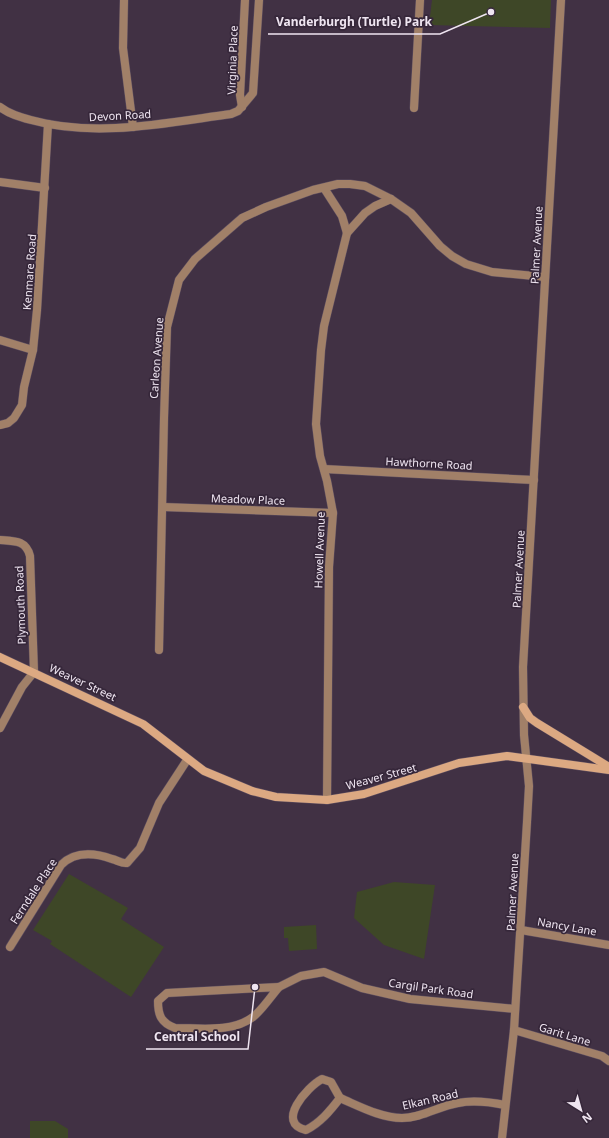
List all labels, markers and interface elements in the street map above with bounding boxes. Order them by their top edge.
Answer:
callout: Vanderburgh (Turtle) Park [268,10,440,34]
text: Vanderburgh (Turtle) Park [276,13,433,30]
street label: Virginia Place [223,25,241,95]
street label: Devon Road [88,106,152,124]
street label: Palmer Avenue [526,206,546,284]
street label: Kenmare Road [19,234,39,310]
street label: Carleon Avenue [146,317,166,399]
street label: Hawthorne Road [385,453,473,473]
street label: Meadow Place [211,490,285,508]
street label: Howell Avenue [310,511,328,589]
street label: Palmer Avenue [508,530,528,608]
street label: Plymouth Road [11,565,29,645]
street label: Weaver Street [47,660,119,704]
street label: Weaver Street [344,759,418,793]
street label: Palmer Avenue [502,853,522,931]
street label: Ferndale Place [6,855,60,927]
street label: Nancy Lane [536,913,598,939]
street label: Cargil Park Road [388,975,474,1001]
street label: Garit Lane [537,1019,593,1049]
callout: Central School [146,1025,248,1049]
text: Central School [154,1028,240,1045]
street label: Elkan Road [400,1085,460,1113]
north arrow [561,1090,601,1130]
text: N [579,1110,595,1127]

